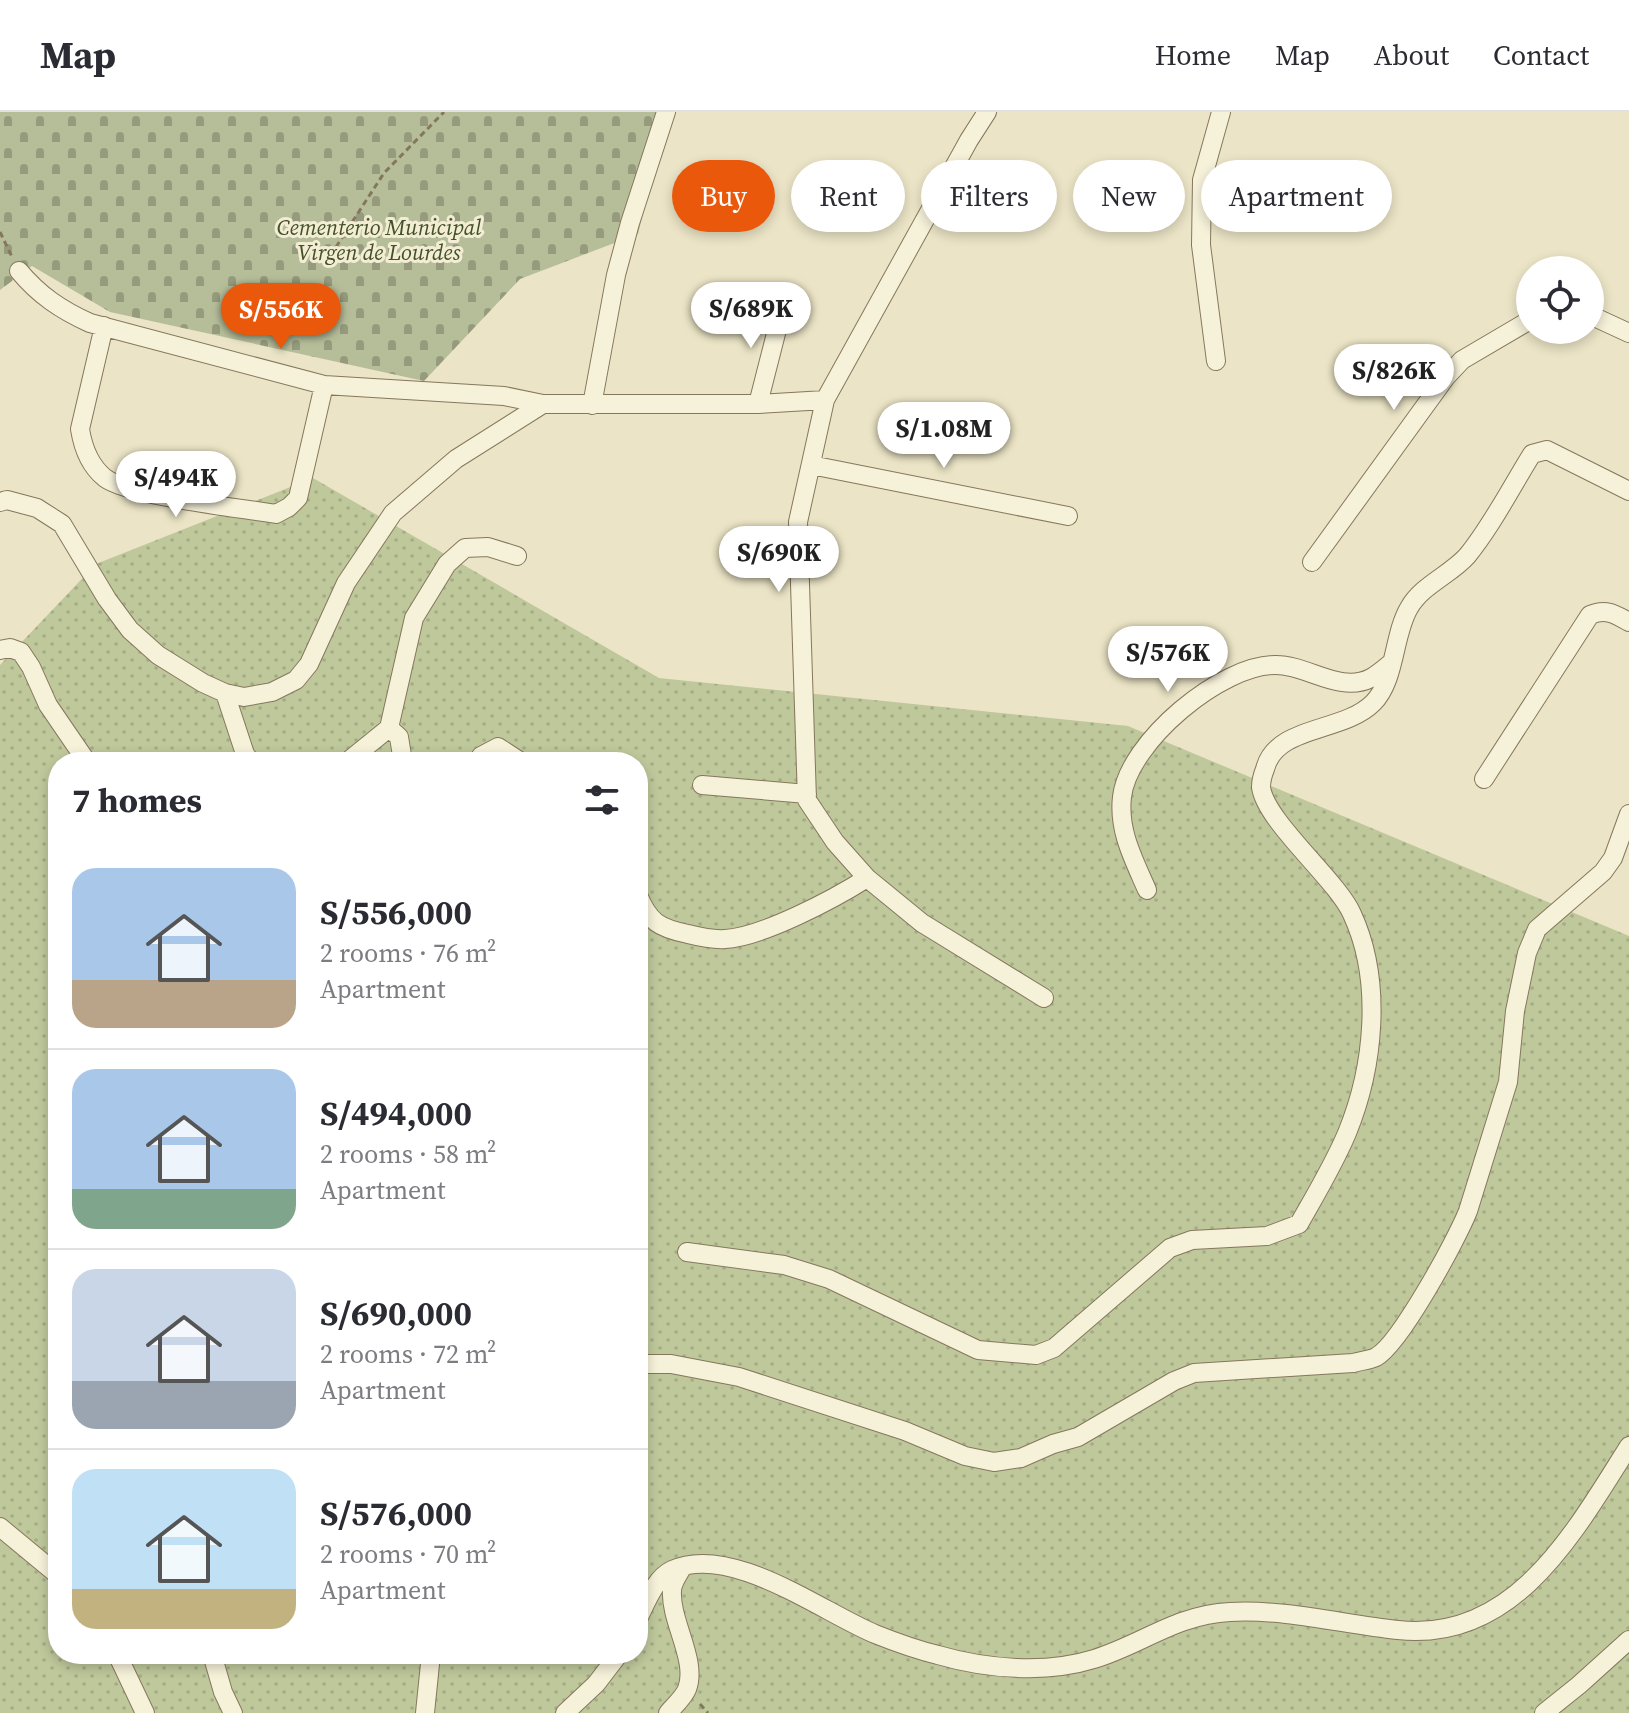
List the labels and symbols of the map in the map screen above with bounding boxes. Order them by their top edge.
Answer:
park label: Cementerio Municipal Virgen de Lourdes [277,212,482,267]
pin: S/689K [686,282,816,350]
pin: S/556K [216,283,346,351]
pin: S/826K [1329,344,1459,412]
pin: S/1.08M [870,402,1018,470]
pin: S/494K [111,451,241,519]
pin: S/690K [714,526,844,594]
pin: S/576K [1103,626,1233,694]

